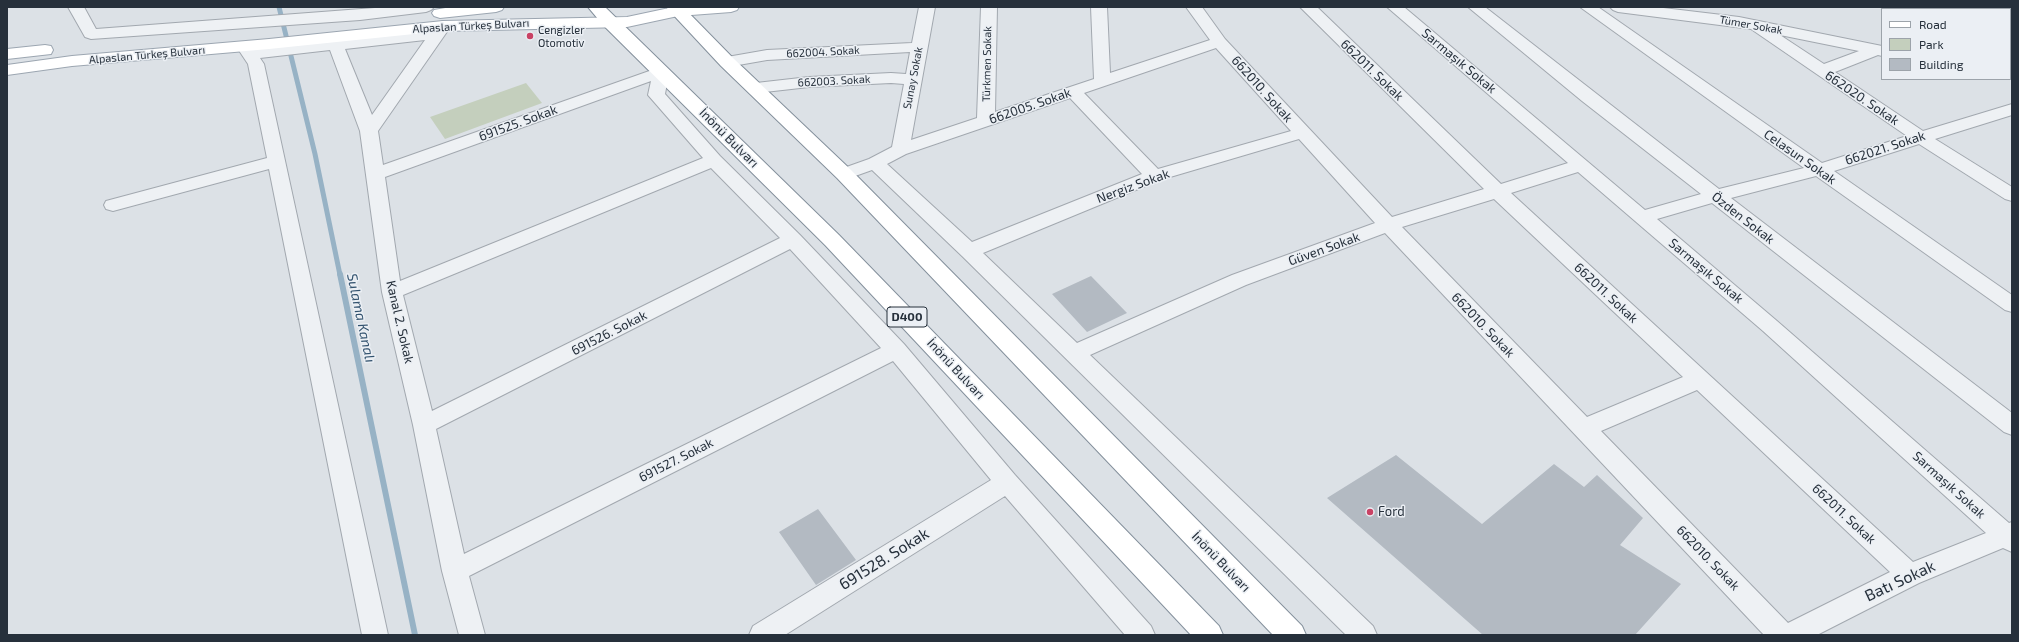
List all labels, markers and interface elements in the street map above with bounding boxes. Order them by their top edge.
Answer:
legend [1881,8,2011,80]
street label: Tümer Sokak [1718,13,1784,37]
street label: Alpaslan Türkeş Bulvarı [412,16,530,36]
text: Road [1919,17,1947,31]
place label: Cengizler Otomotiv [538,23,585,49]
street label: Sarmaşık Sokak [1419,25,1499,97]
street label: Türkmen Sokak [980,26,994,102]
marker: Cengizler Otomotiv [525,31,535,41]
street label: 662011. Sokak [1337,36,1407,104]
text: Park [1919,37,1944,51]
street label: Alpaslan Türkeş Bulvarı [88,43,206,67]
street label: 662004. Sokak [786,43,860,61]
street label: Sunay Sokak [901,46,925,110]
street label: 662010. Sokak [1228,53,1296,125]
text: Building [1919,57,1963,71]
street label: 662020. Sokak [1822,67,1902,129]
street label: 662003. Sokak [797,73,871,89]
street label: 662005. Sokak [987,85,1073,127]
street label: 691525. Sokak [477,102,559,144]
street label: İnönü Bulvarı [696,105,762,171]
street label: Celasun Sokak [1761,126,1839,188]
street label: 662021. Sokak [1843,128,1927,168]
street label: Nergiz Sokak [1094,166,1172,206]
street label: Özden Sokak [1709,189,1777,247]
street label: Güven Sokak [1286,229,1362,269]
street label: Sarmaşık Sokak [1666,235,1746,307]
street label: 662011. Sokak [1571,260,1641,326]
water label: Sulama Kanalı [343,272,379,364]
street label: Kanal 2. Sokak [383,279,417,365]
street label: 662010. Sokak [1448,289,1518,361]
street label: 691526. Sokak [569,307,649,359]
road number: D400 [887,307,927,327]
street label: İnönü Bulvarı [924,335,988,403]
street label: 691527. Sokak [636,435,716,485]
street label: Sarmaşık Sokak [1909,448,1989,522]
street label: 662011. Sokak [1809,481,1879,547]
place label: Ford [1378,504,1405,520]
marker: Ford [1365,507,1375,517]
street label: 662010. Sokak [1673,522,1743,594]
street label: 691528. Sokak [836,524,932,594]
street label: İnönü Bulvarı [1188,529,1254,595]
street label: Batı Sokak [1862,556,1938,606]

